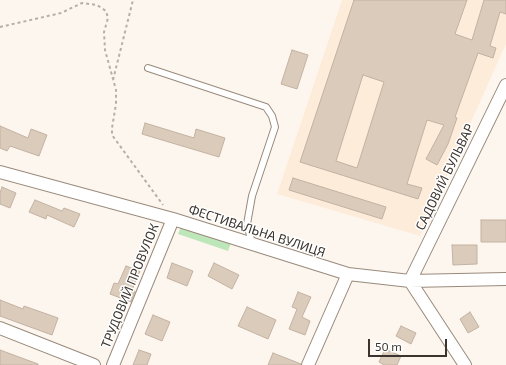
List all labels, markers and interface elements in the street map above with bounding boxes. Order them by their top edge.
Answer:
street label: САДОВИЙ БУЛЬВАР [412,121,478,233]
street label: ФЕСТИВАЛЬНА ВУЛИЦЯ [187,201,327,261]
street label: ТРУДОВИЙ ПРОВУЛОК [98,221,162,351]
scale bar [370,331,449,357]
text: 50 m [375,339,402,353]

